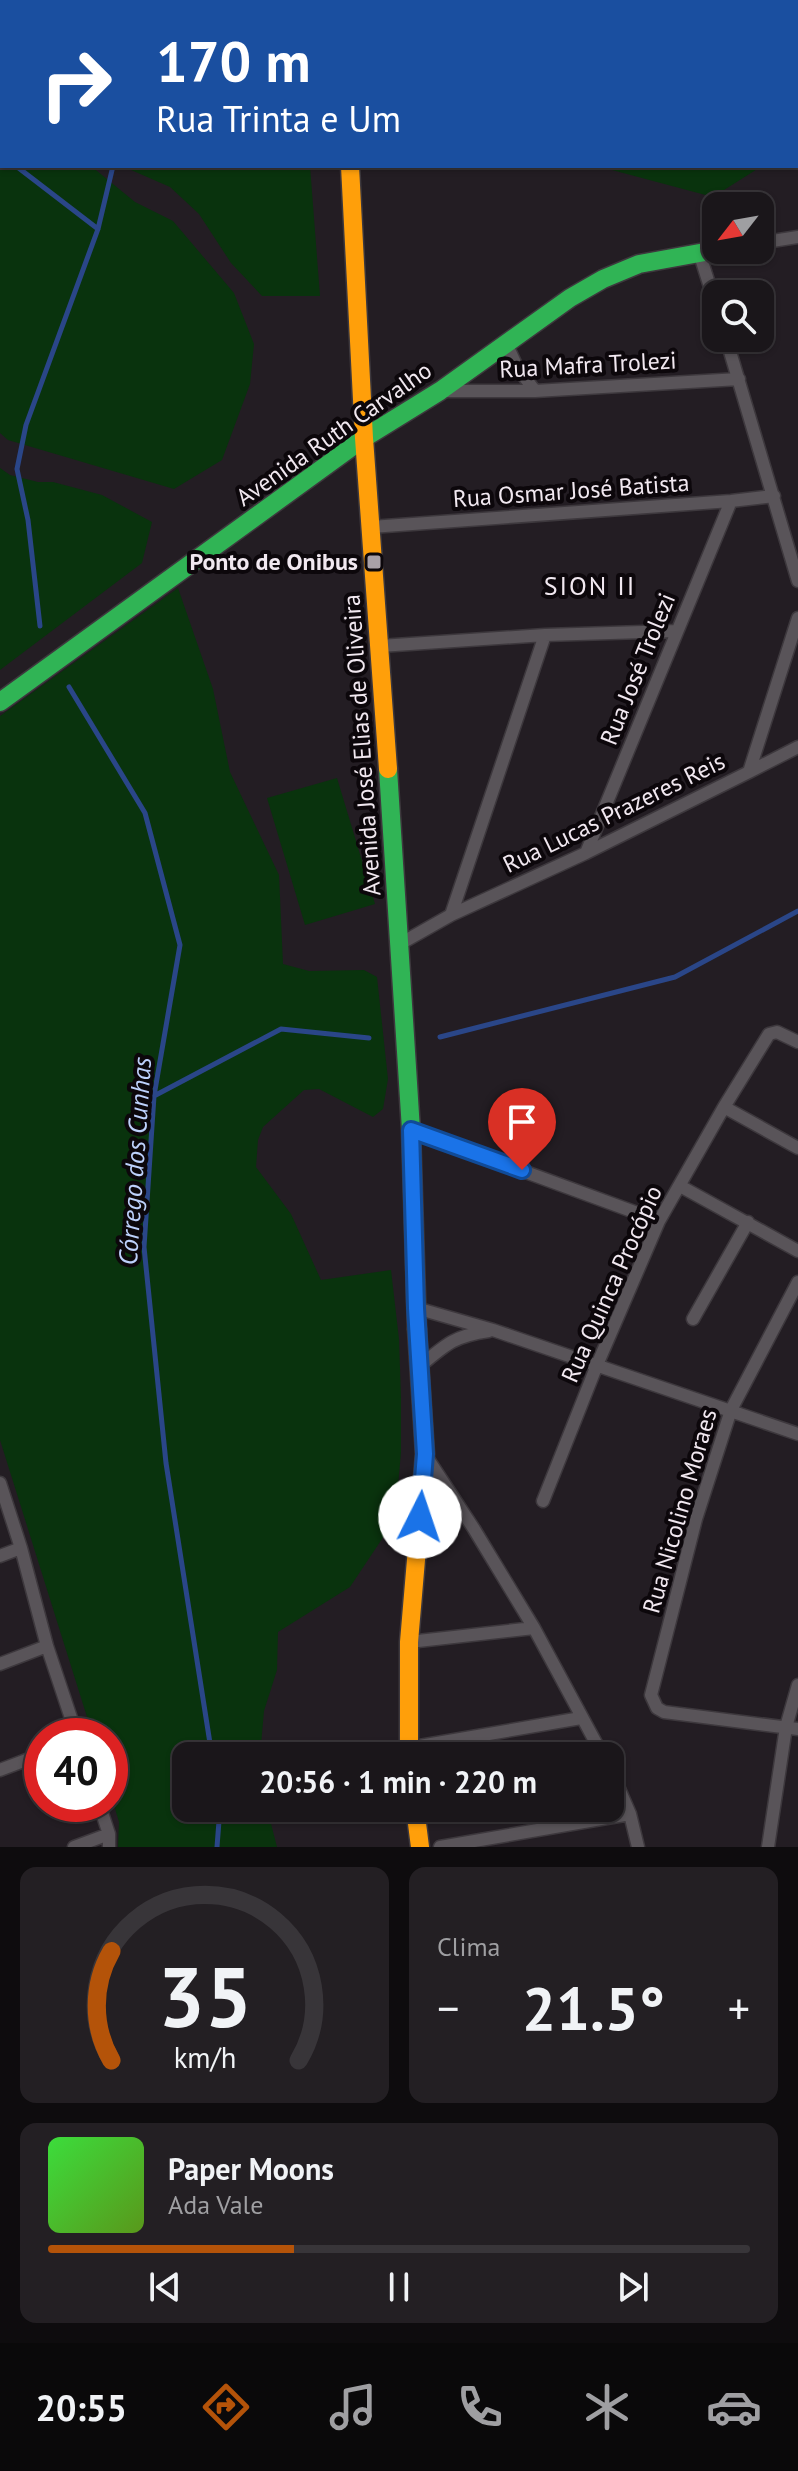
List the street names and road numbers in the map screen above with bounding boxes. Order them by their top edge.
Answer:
street label: Rua Mafra Trolezi [499,344,677,385]
street label: Avenida Ruth Carvalho [230,354,438,513]
street label: Rua Osmar José Batista [452,467,690,514]
street label: Rua José Trolezi [593,588,682,749]
street label: Avenida José Elias de Oliveira [336,593,388,897]
street label: Rua Lucas Prazeres Reis [498,745,730,880]
street label: Rua Quinca Procópio [554,1180,669,1387]
street label: Rua Nicolino Moraes [636,1405,724,1617]

